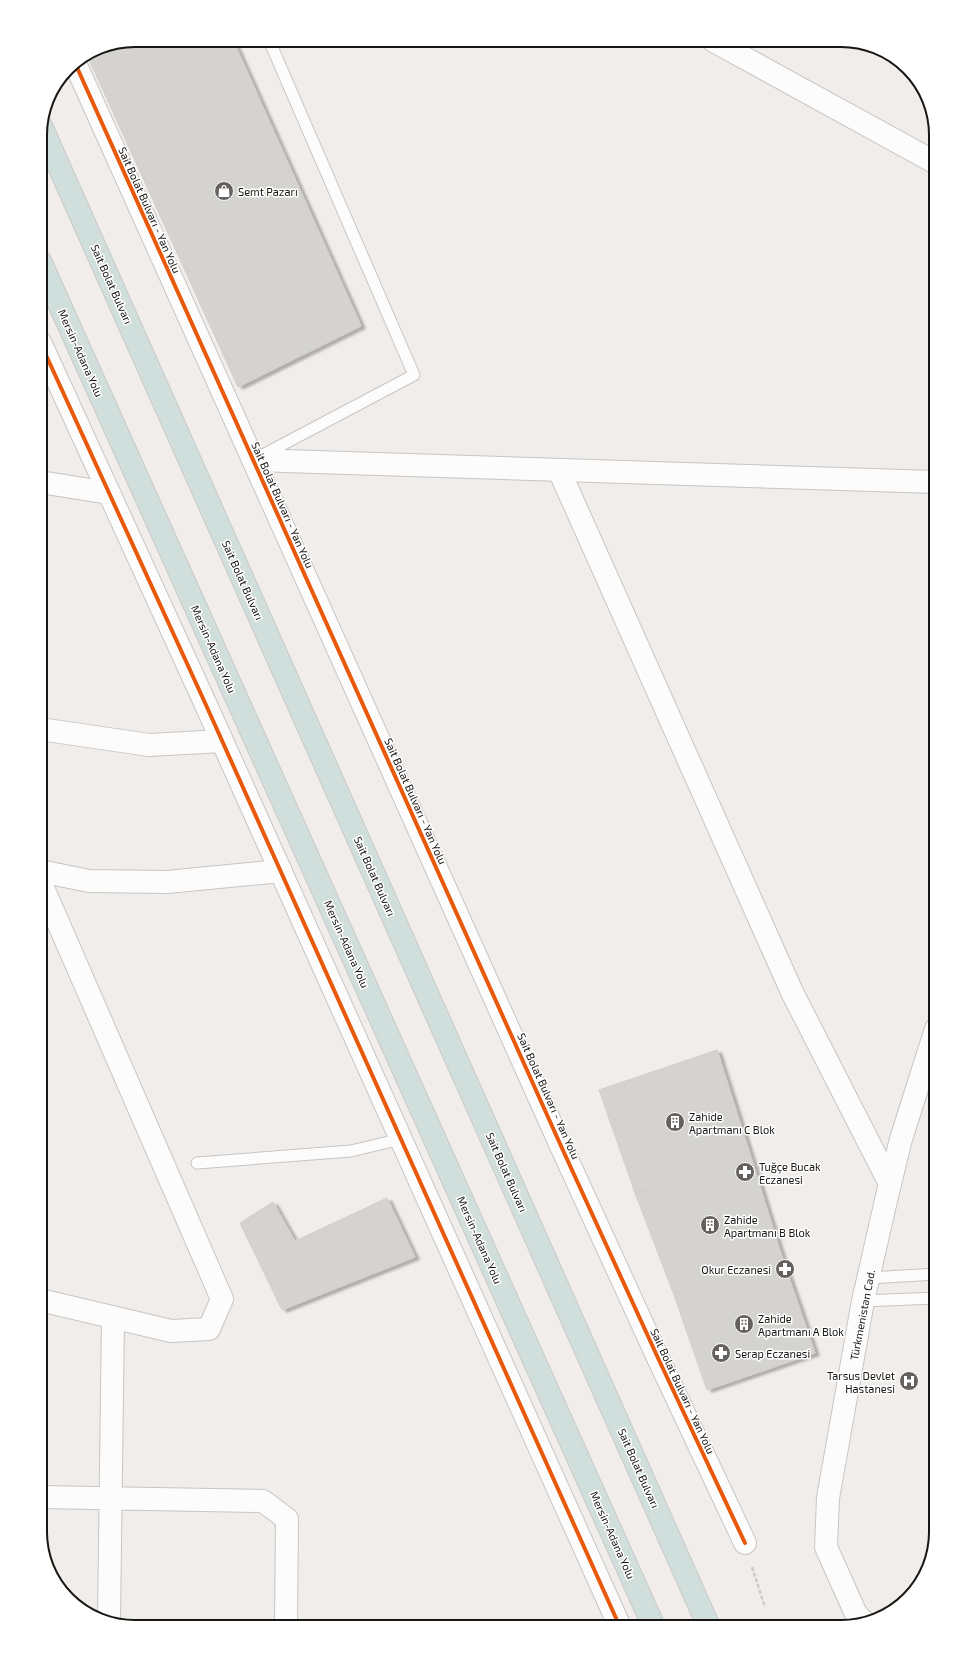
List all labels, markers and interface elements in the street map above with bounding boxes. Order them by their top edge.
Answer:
street label: Sait Bolat Bulvarı - Yan Yolu [116,145,184,275]
shop icon: Semt Pazarı [213,180,235,202]
place label: Semt Pazarı [238,185,298,198]
street label: Sait Bolat Bulvarı [89,242,135,326]
street label: Mersin-Adana Yolu [56,307,106,399]
street label: Sait Bolat Bulvarı - Yan Yolu [249,440,317,570]
street label: Sait Bolat Bulvarı [220,538,266,622]
street label: Mersin-Adana Yolu [189,603,239,695]
street label: Sait Bolat Bulvarı - Yan Yolu [382,736,450,866]
street label: Sait Bolat Bulvarı [352,834,398,918]
street label: Mersin-Adana Yolu [322,898,372,990]
street label: Sait Bolat Bulvarı - Yan Yolu [515,1031,583,1161]
place label: Zahide Apartmanı C Blok [689,1110,775,1136]
building icon: Zahide Apartmanı C Blok [664,1111,686,1133]
street label: Sait Bolat Bulvarı [484,1130,530,1214]
place label: Tuğçe Bucak Eczanesi [759,1160,821,1186]
pharmacy icon: Tuğçe Bucak Eczanesi [734,1161,756,1183]
street label: Mersin-Adana Yolu [455,1194,505,1286]
place label: Zahide Apartmanı B Blok [724,1213,811,1239]
building icon: Zahide Apartmanı B Blok [699,1214,721,1236]
pharmacy icon: Okur Eczanesi [774,1258,796,1280]
place label: Okur Eczanesi [701,1263,771,1276]
street label: Türkmenistan Cad. [847,1269,877,1361]
place label: Zahide Apartmanı A Blok [758,1312,844,1338]
building icon: Zahide Apartmanı A Blok [733,1313,755,1335]
street label: Sait Bolat Bulvarı - Yan Yolu [648,1326,718,1456]
pharmacy icon: Serap Eczanesi [710,1342,732,1364]
place label: Serap Eczanesi [735,1347,810,1360]
place label: Tarsus Devlet Hastanesi [827,1369,895,1395]
hospital icon: Tarsus Devlet Hastanesi [898,1370,920,1392]
street label: Sait Bolat Bulvarı [616,1426,662,1510]
street label: Mersin-Adana Yolu [588,1489,638,1581]

